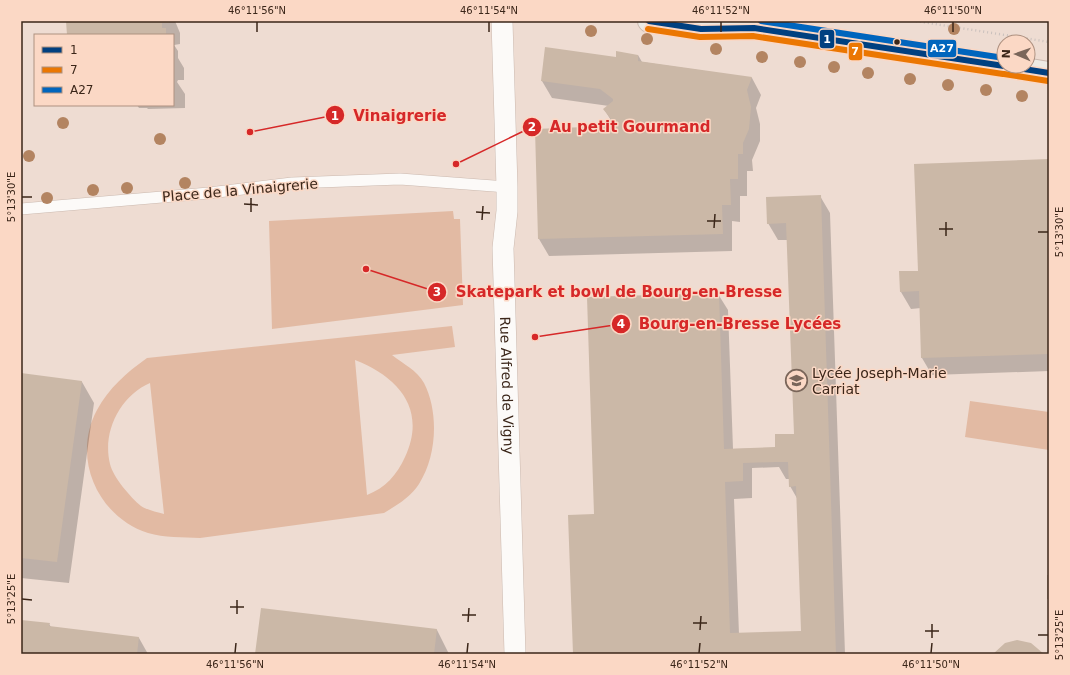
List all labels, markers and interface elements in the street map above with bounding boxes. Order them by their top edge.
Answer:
text: 46°11'56"N [228,5,286,16]
text: 46°11'54"N [460,5,518,16]
text: 46°11'52"N [692,5,750,16]
text: 46°11'50"N [924,5,982,16]
line badge: 1 [819,29,835,49]
text: 1 [823,33,831,46]
legend [34,34,174,106]
north arrow [996,34,1036,74]
unlabelled marker [892,37,902,47]
line badge: A27 [927,39,957,58]
line badge: 7 [848,42,863,61]
text: A27 [930,42,954,55]
text: 1 [70,43,78,57]
text: 7 [851,45,859,58]
text: N [1000,49,1013,59]
text: 7 [70,63,78,77]
text: A27 [70,83,93,97]
callout: Vinaigrerie [325,102,455,129]
text: Vinaigrerie [353,107,447,125]
text: 1 [331,109,339,123]
callout: Au petit Gourmand [522,113,719,140]
text: Au petit Gourmand [550,118,711,136]
text: 2 [528,120,536,134]
text: 5°13'30"E [6,172,17,222]
street label: Place de la Vinaigrerie [161,175,319,205]
text: 5°13'30"E [1054,207,1065,257]
callout: Skatepark et bowl de Bourg-en-Bresse [427,278,790,305]
text: Skatepark et bowl de Bourg-en-Bresse [456,283,782,301]
text: 3 [433,285,441,299]
callout: Bourg-en-Bresse Lycées [611,310,849,337]
text: Bourg-en-Bresse Lycées [639,315,841,333]
street label: Rue Alfred de Vigny [497,316,517,455]
text: 4 [617,317,625,331]
place label: Lycée Joseph-Marie Carriat [812,365,947,397]
school or university icon: Lycée Joseph-Marie Carriat [783,368,809,394]
text: 5°13'25"E [6,574,17,624]
text: 5°13'25"E [1054,610,1065,660]
text: 46°11'56"N [206,659,264,670]
text: 46°11'54"N [438,659,496,670]
text: 46°11'52"N [670,659,728,670]
text: 46°11'50"N [902,659,960,670]

